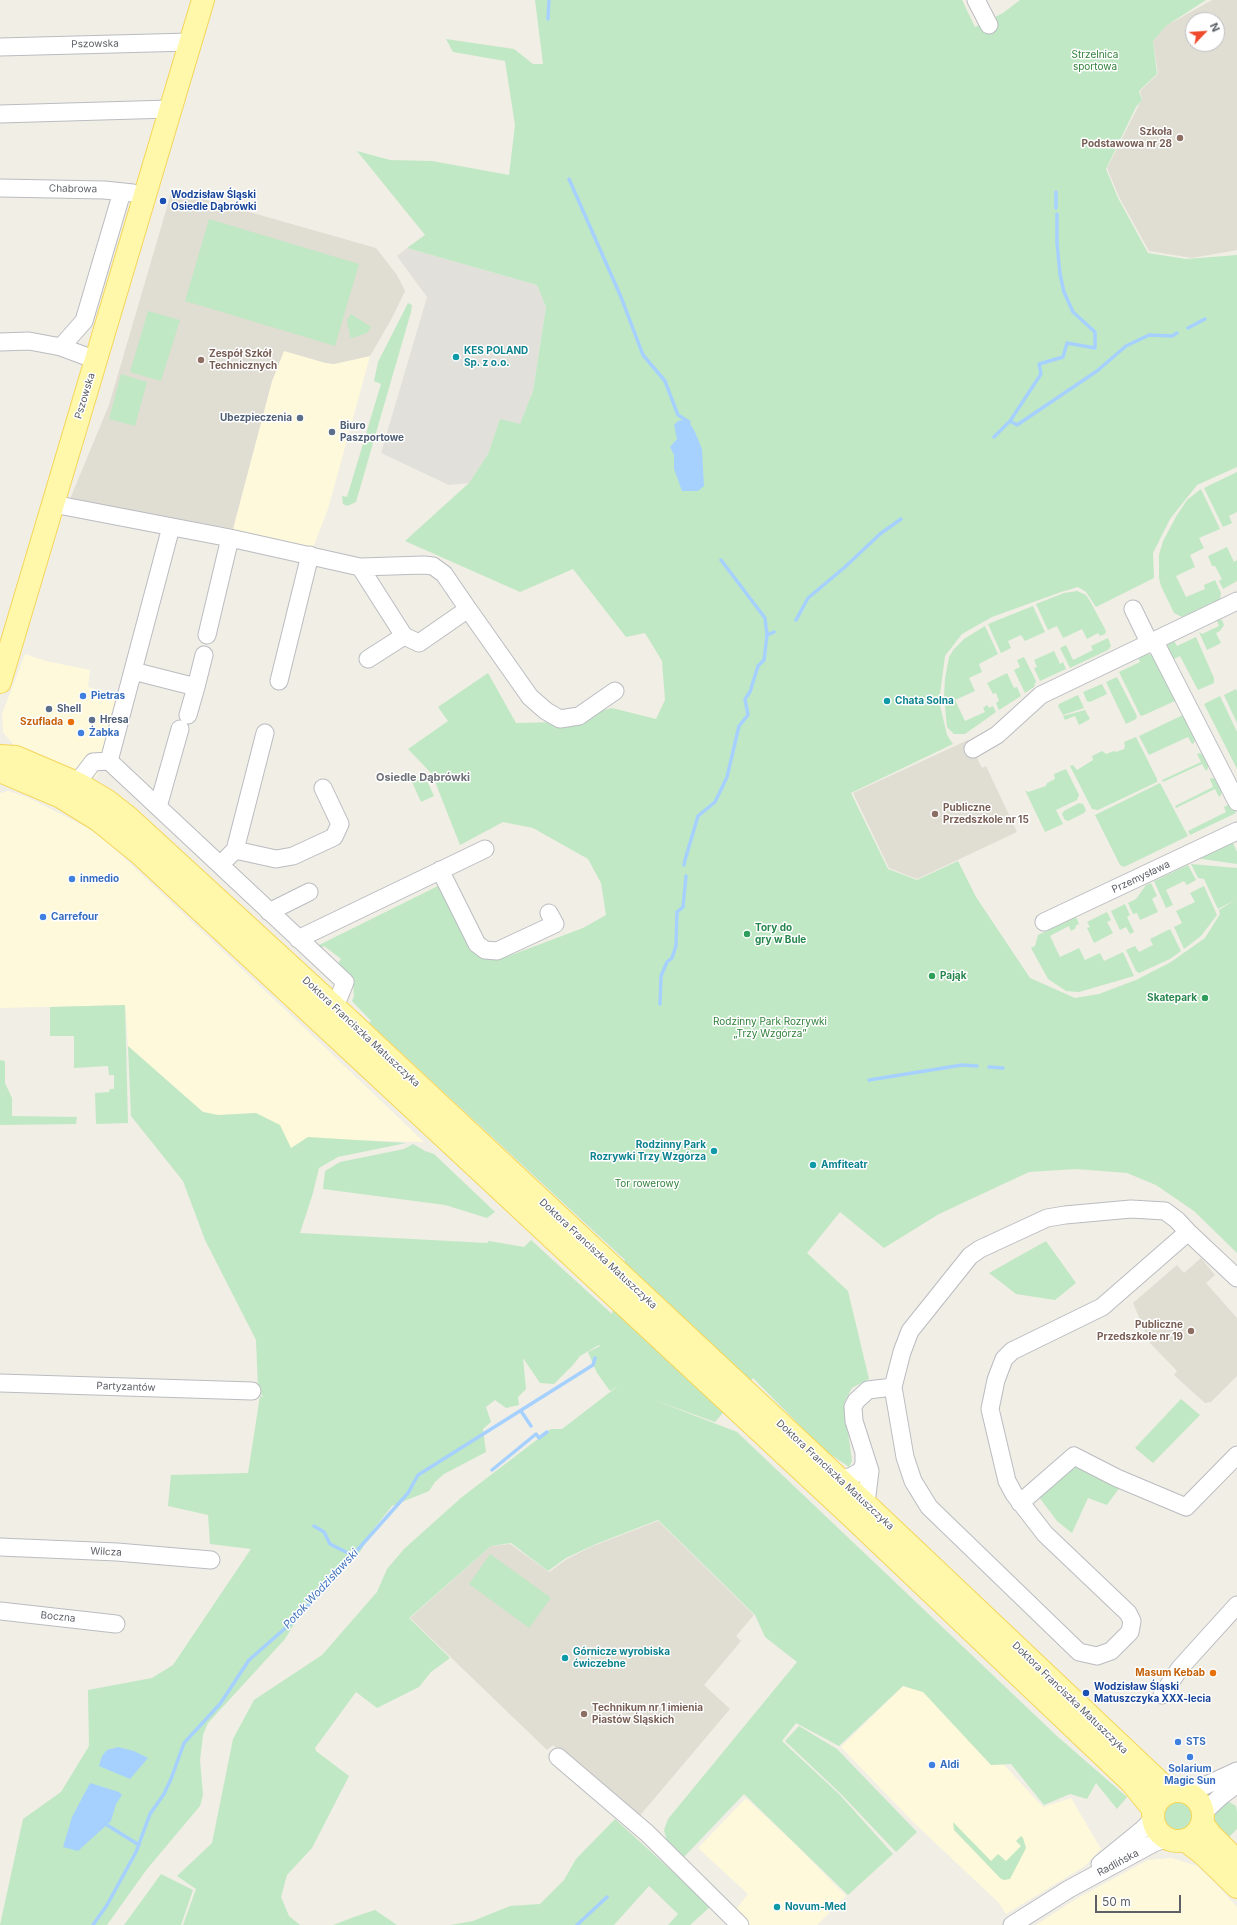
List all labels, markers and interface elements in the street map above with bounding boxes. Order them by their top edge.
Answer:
north arrow [1185,12,1225,52]
text: N [1207,21,1223,34]
street label: Pszowska [71,38,119,50]
park label: Strzelnica sportowa [1072,49,1118,72]
place label: Szkoła Podstawowa nr 28 [1082,126,1172,150]
marker: Szkoła Podstawowa nr 28 [1175,133,1185,143]
street label: Chabrowa [49,183,97,195]
place label: Wodzisław Śląski Osiedle Dąbrówki [171,189,256,212]
marker: Wodzisław Śląski Osiedle Dąbrówki [158,196,168,206]
place label: KES POLAND Sp. z o.o. [464,345,528,368]
place label: Zespół Szkół Technicznych [209,348,277,372]
marker: KES POLAND Sp. z o.o. [451,352,461,362]
marker: Zespół Szkół Technicznych [196,355,206,365]
street label: Pszowska [72,372,98,420]
place label: Ubezpieczenia [220,412,292,424]
marker: Ubezpieczenia [295,413,305,423]
place label: Biuro Paszportowe [340,420,404,444]
marker: Biuro Paszportowe [327,427,337,437]
place label: Pietras [91,690,125,702]
marker: Pietras [78,691,88,701]
place label: Chata Solna [895,695,954,707]
marker: Chata Solna [882,696,892,706]
place label: Shell [57,703,81,715]
marker: Shell [44,704,54,714]
place label: Hresa [100,714,129,726]
marker: Hresa [87,715,97,725]
place label: Szuflada [20,716,63,728]
marker: Szuflada [66,717,76,727]
place label: Żabka [89,727,119,739]
marker: Żabka [76,728,86,738]
district label: Osiedle Dąbrówki [376,771,470,785]
place label: Publiczne Przedszkole nr 15 [943,802,1029,826]
marker: Publiczne Przedszkole nr 15 [930,809,940,819]
street label: Przemysława [1110,858,1172,896]
place label: inmedio [80,873,119,885]
marker: inmedio [67,874,77,884]
place label: Carrefour [51,911,98,923]
marker: Carrefour [38,912,48,922]
place label: Tory do gry w Bule [755,922,806,946]
marker: Tory do gry w Bule [742,929,752,939]
place label: Pająk [940,970,966,982]
marker: Pająk [927,971,937,981]
street label: Doktora Franciszka Matuszczyka [300,974,422,1090]
place label: Skatepark [1147,992,1197,1004]
marker: Skatepark [1200,993,1210,1003]
park label: Rodzinny Park Rozrywki „Trzy Wzgórza” [713,1016,827,1040]
place label: Rodzinny Park Rozrywki Trzy Wzgórza [590,1139,706,1162]
marker: Rodzinny Park Rozrywki Trzy Wzgórza [709,1146,719,1156]
place label: Amfiteatr [821,1159,868,1171]
marker: Amfiteatr [808,1160,818,1170]
park label: Tor rowerowy [615,1178,679,1190]
street label: Doktora Franciszka Matuszczyka [537,1196,659,1312]
place label: Publiczne Przedszkole nr 19 [1097,1319,1183,1342]
marker: Publiczne Przedszkole nr 19 [1186,1326,1196,1336]
street label: Partyzantów [96,1380,156,1394]
street label: Doktora Franciszka Matuszczyka [774,1417,896,1533]
street label: Wilcza [90,1545,122,1559]
water label: Potok Wodzisławski [281,1547,361,1631]
street label: Boczna [40,1609,76,1625]
street label: Doktora Franciszka Matuszczyka [1010,1639,1130,1757]
place label: Górnicze wyrobiska ćwiczebne [573,1646,670,1670]
marker: Górnicze wyrobiska ćwiczebne [560,1653,570,1663]
place label: Masum Kebab [1135,1667,1205,1679]
marker: Masum Kebab [1208,1668,1218,1678]
place label: Wodzisław Śląski Matuszczyka XXX-lecia [1094,1681,1211,1704]
marker: Wodzisław Śląski Matuszczyka XXX-lecia [1081,1688,1091,1698]
place label: Technikum nr 1 imienia Piastów Śląskich [592,1702,703,1726]
marker: Technikum nr 1 imienia Piastów Śląskich [579,1709,589,1719]
place label: STS [1186,1736,1206,1748]
marker: STS [1173,1737,1183,1747]
marker: Solarium Magic Sun [1185,1752,1195,1762]
place label: Aldi [940,1759,959,1771]
marker: Aldi [927,1760,937,1770]
place label: Solarium Magic Sun [1164,1763,1216,1786]
street label: Radlińska [1095,1847,1141,1879]
scale bar [1097,1887,1183,1913]
text: 50 m [1102,1894,1131,1909]
place label: Novum-Med [785,1901,846,1913]
marker: Novum-Med [772,1902,782,1912]

